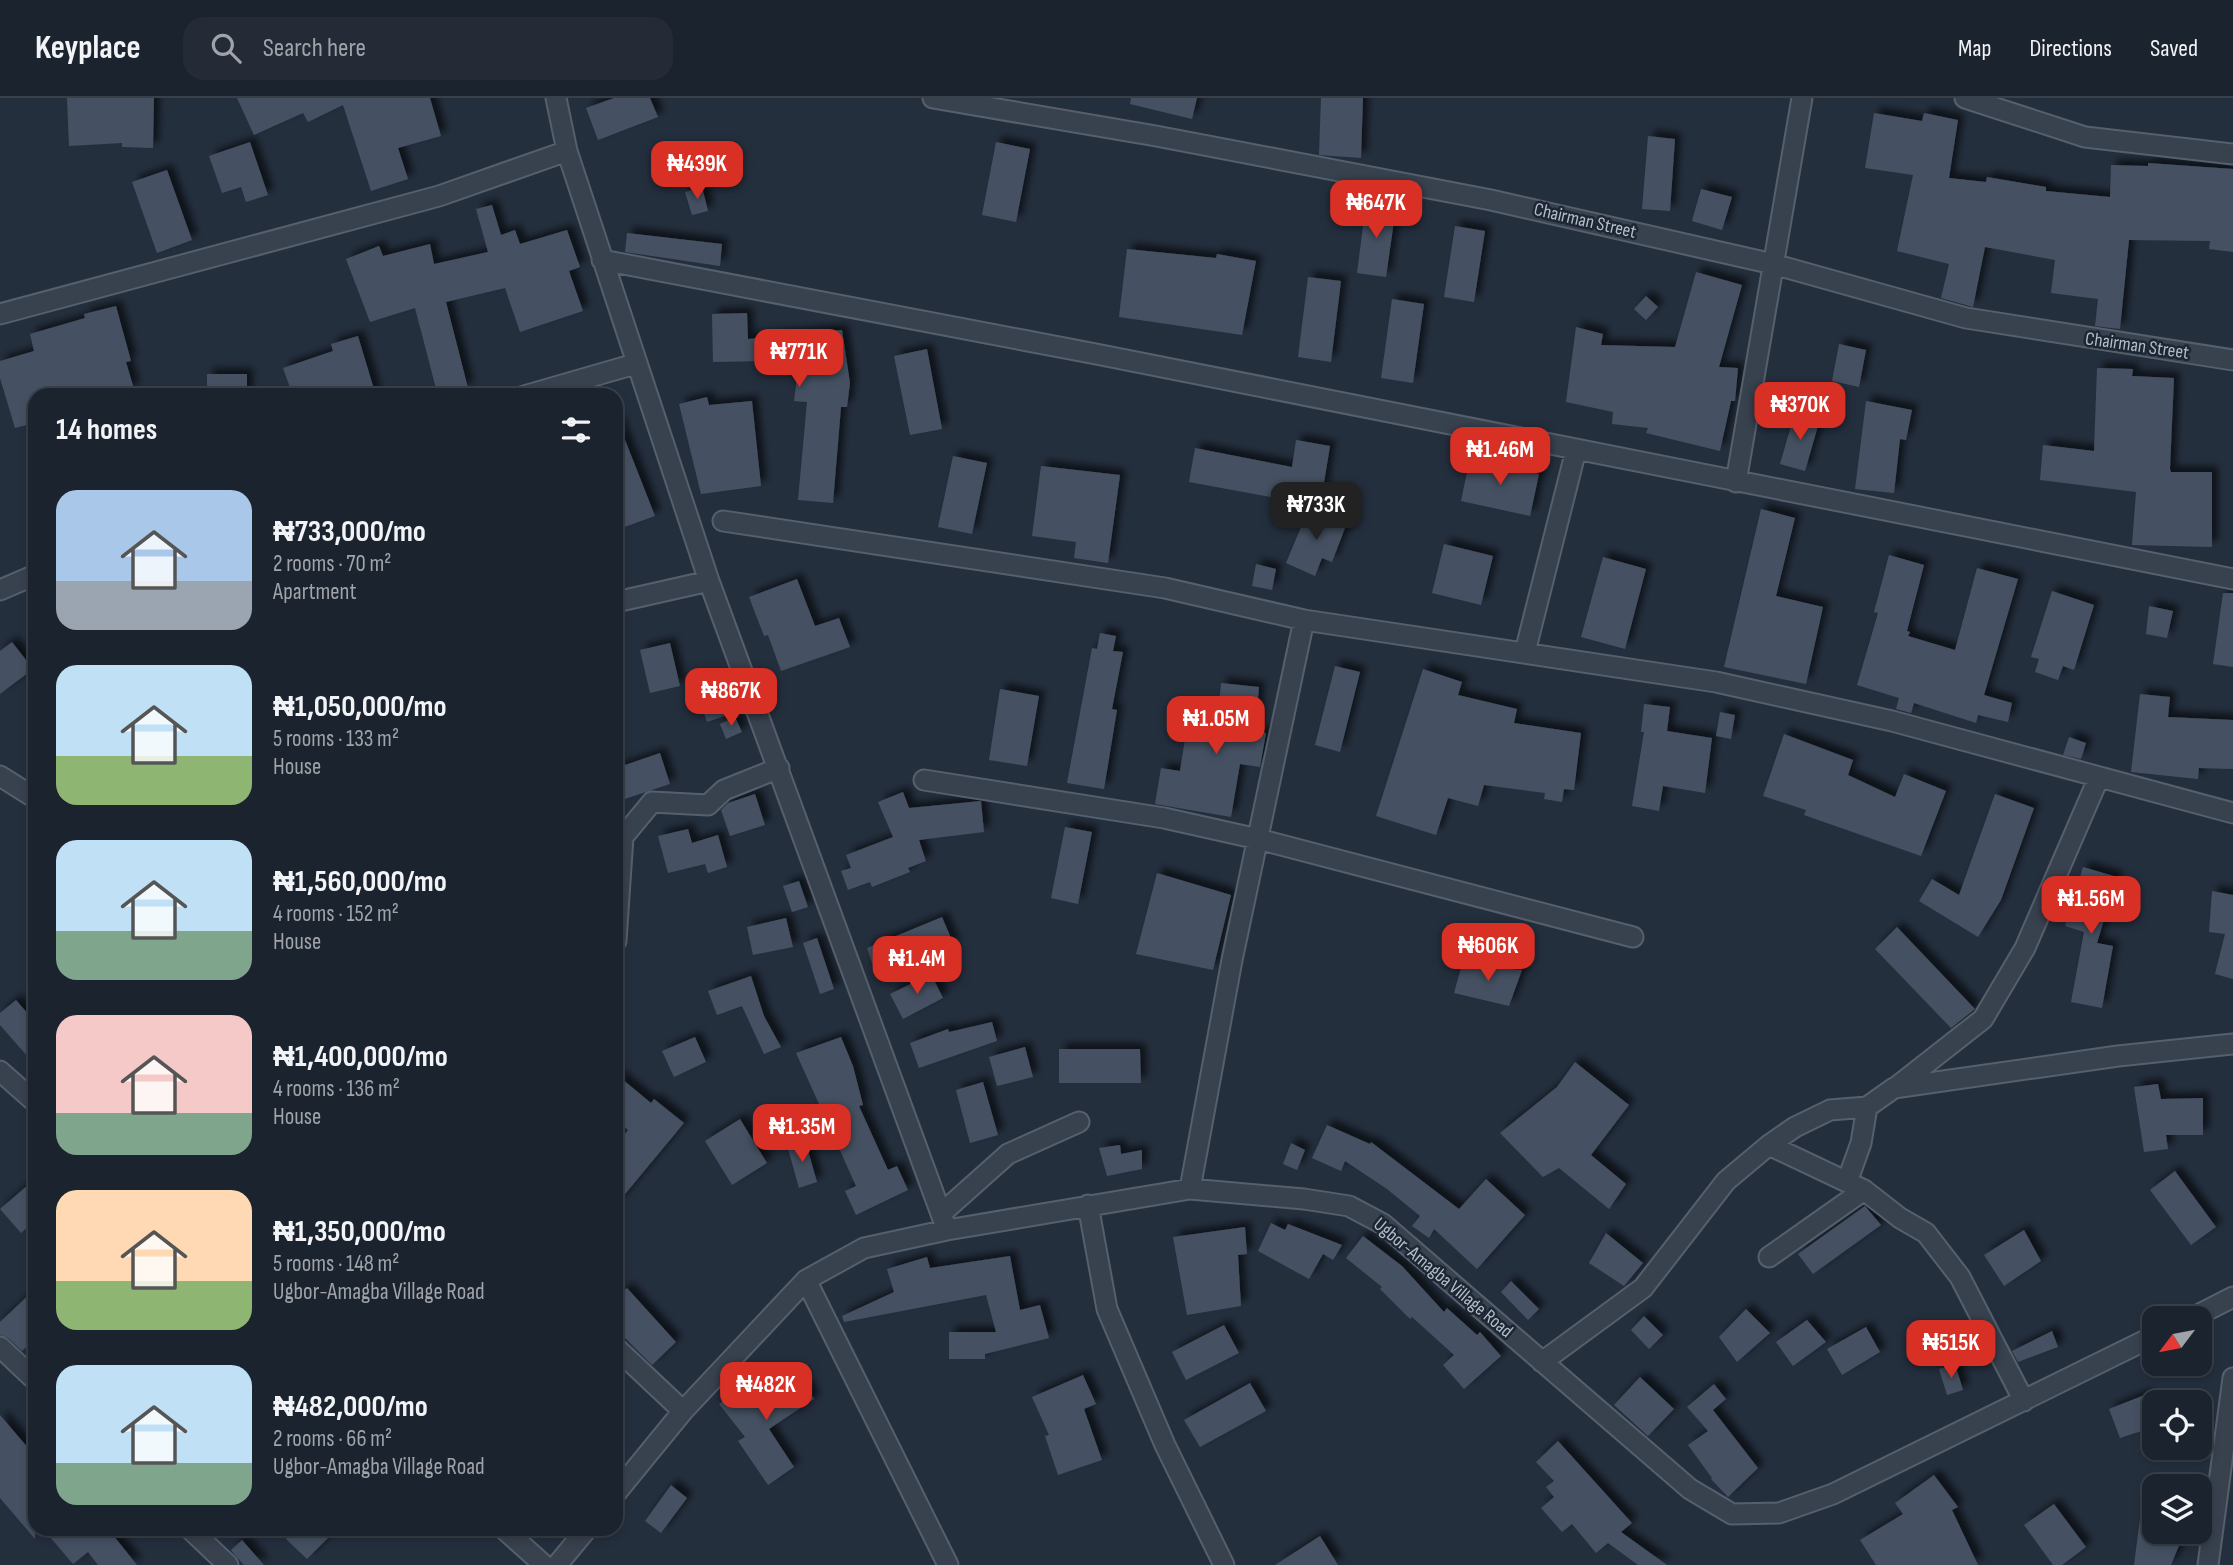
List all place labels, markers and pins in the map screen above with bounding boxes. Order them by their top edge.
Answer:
pin: ₦439K [648,141,746,201]
pin: ₦647K [1327,180,1425,240]
pin: ₦771K [750,330,848,389]
pin: ₦370K [1751,382,1849,442]
pin: ₦1.46M [1443,428,1557,487]
pin: ₦733K [1267,482,1365,542]
pin: ₦867K [682,668,780,728]
pin: ₦1.05M [1159,696,1273,756]
pin: ₦1.56M [2034,876,2148,936]
pin: ₦606K [1439,924,1537,983]
pin: ₦1.4M [868,936,966,996]
pin: ₦1.35M [745,1104,859,1164]
pin: ₦515K [1902,1320,2000,1380]
pin: ₦482K [717,1362,815,1422]

